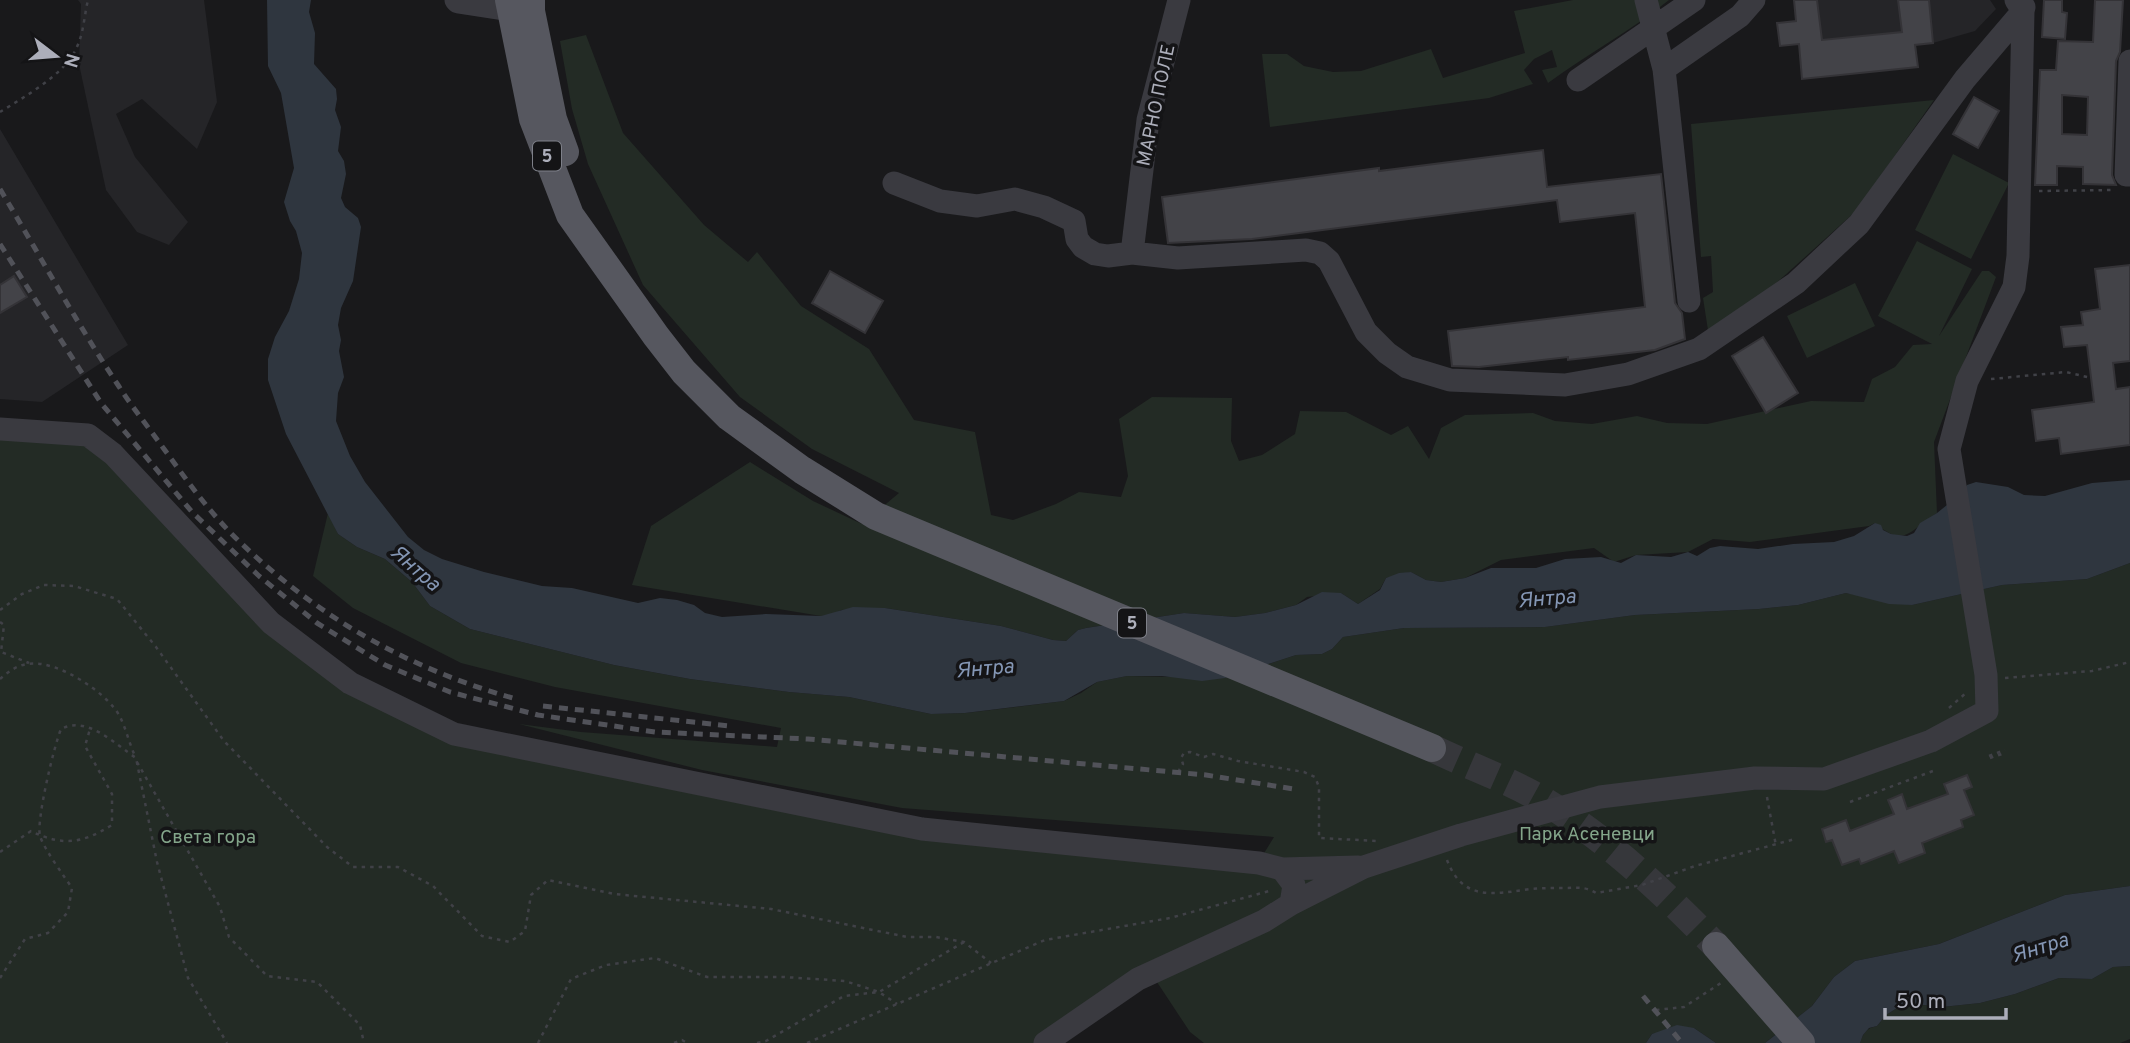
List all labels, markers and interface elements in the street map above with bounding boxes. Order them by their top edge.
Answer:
north arrow [21,21,91,91]
street label: МАРНО ПОЛЕ [1132,42,1182,169]
text: N [57,50,84,70]
road number: 5 [533,141,561,170]
water label: Янтра [384,540,446,598]
water label: Янтра [1517,584,1577,615]
road number: 5 [1118,608,1146,638]
water label: Янтра [955,654,1015,685]
park label: Парк Асеневци [1519,823,1655,847]
park label: Света гора [160,826,256,850]
water label: Янтра [2009,927,2072,970]
scale bar [1885,976,2006,1020]
text: 50 m [1896,989,1945,1016]

